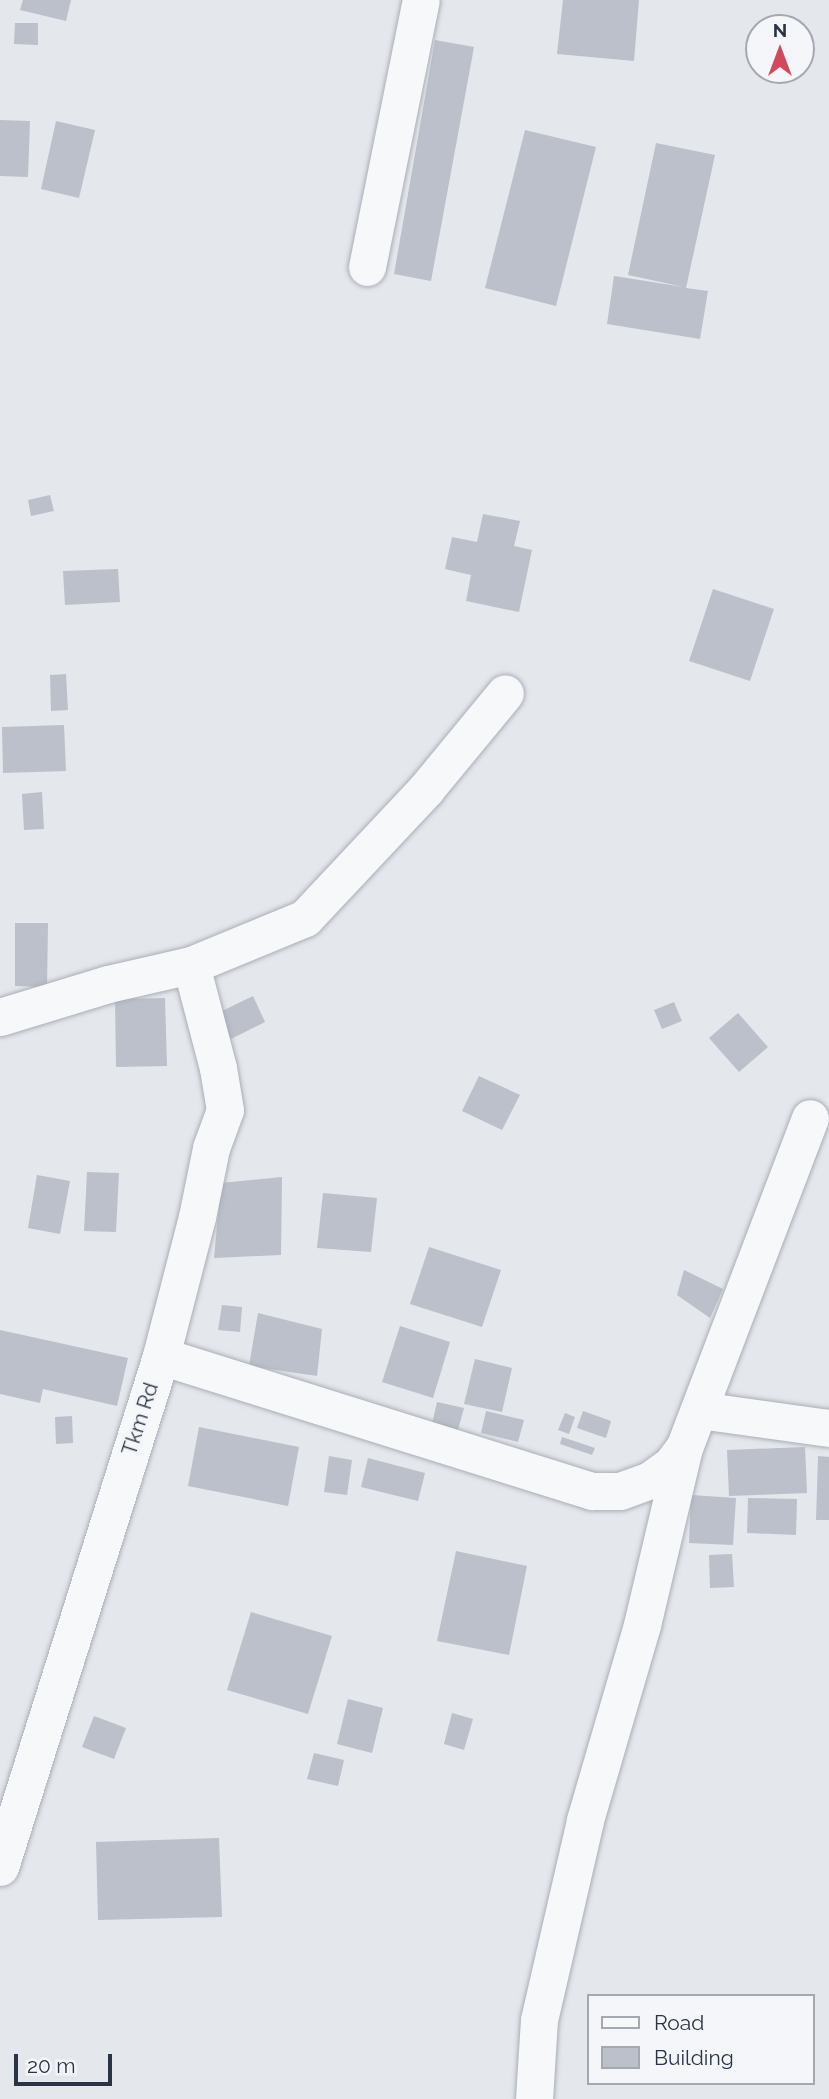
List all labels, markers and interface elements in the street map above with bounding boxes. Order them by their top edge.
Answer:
north arrow [745,14,815,84]
text: N [773,19,787,41]
street label: Tkm Rd [116,1379,164,1459]
legend [588,1994,815,2085]
text: Road [654,2010,704,2035]
scale bar [18,2039,116,2084]
text: Building [654,2045,734,2070]
text: 20 m [27,2053,75,2078]

